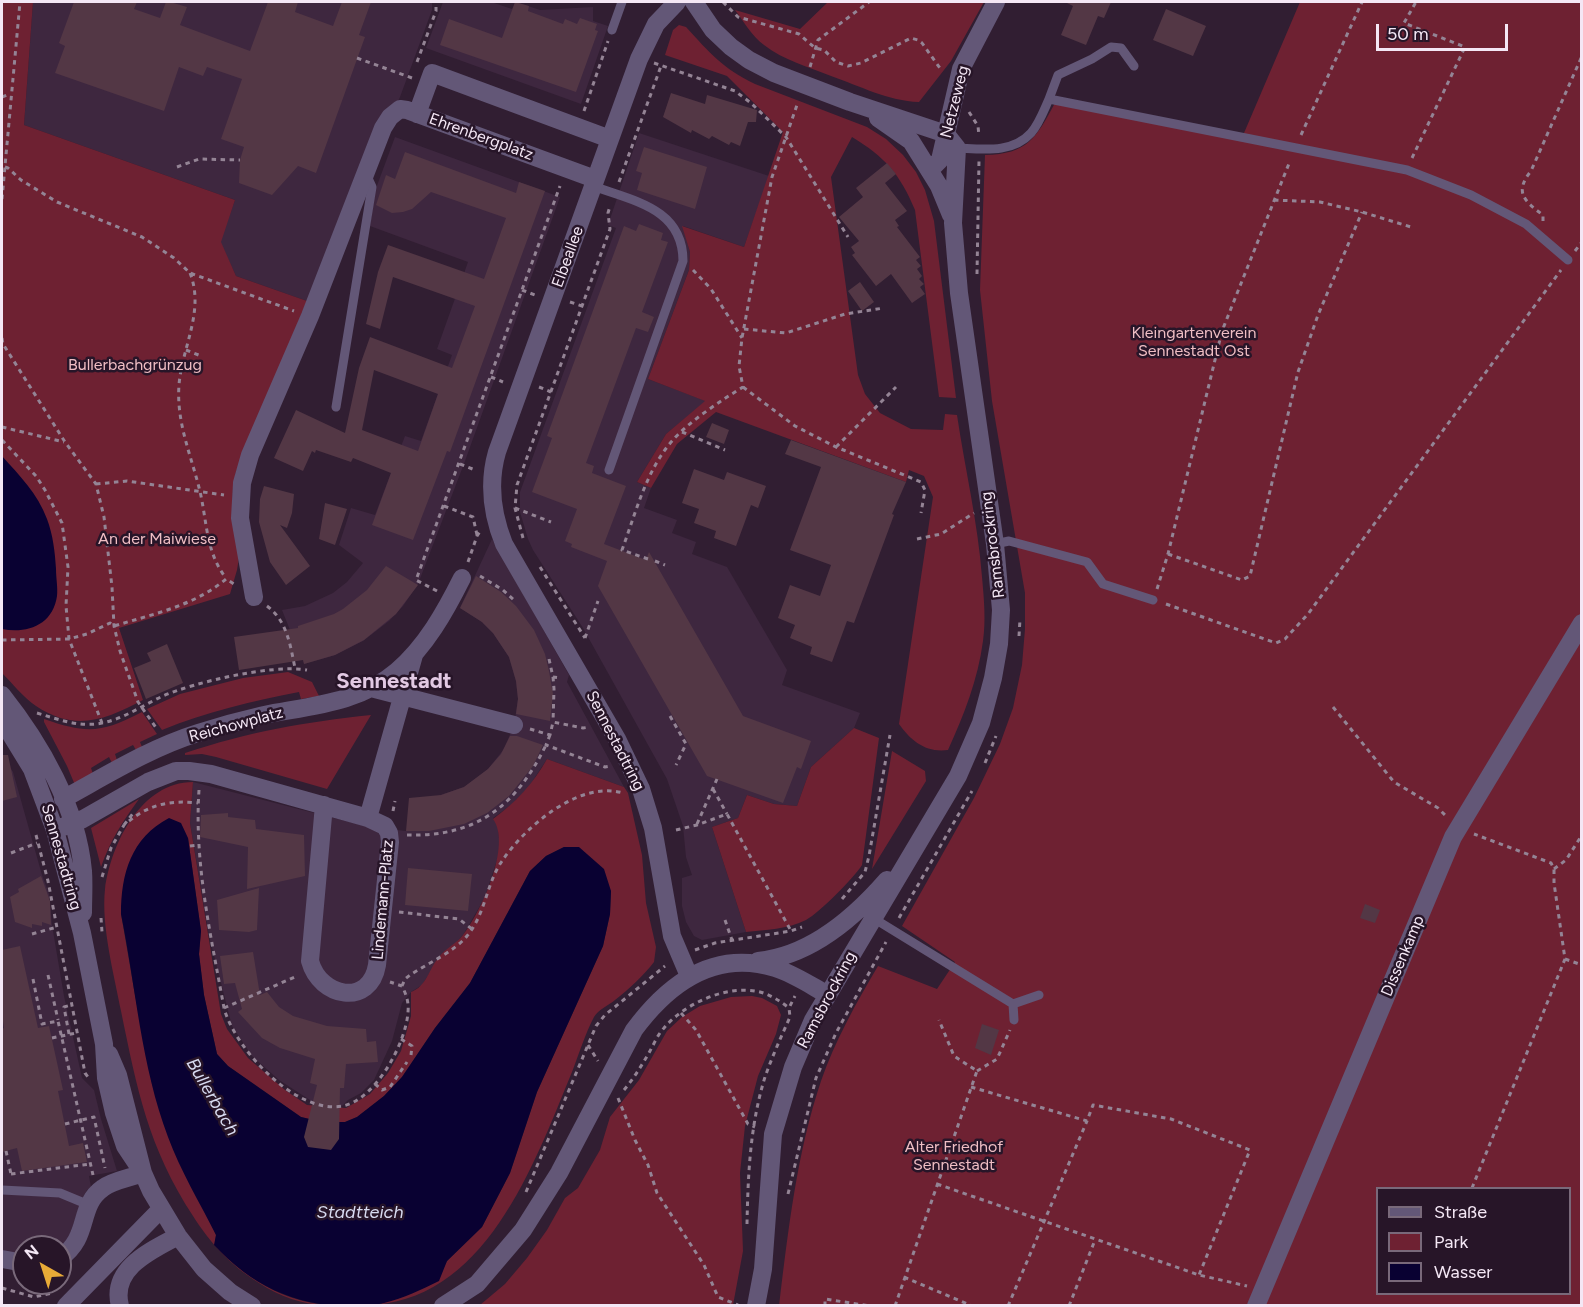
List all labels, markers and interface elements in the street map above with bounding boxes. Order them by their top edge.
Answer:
scale bar [1379,12,1511,50]
text: 50 m [1387,23,1429,45]
street label: Netzeweg [937,64,973,140]
street label: Ehrenbergplatz [426,109,536,165]
street label: Elbeallee [548,224,588,290]
park label: Kleingartenverein Sennestadt Ost [1132,323,1256,361]
park label: Bullerbachgrünzug [68,355,202,375]
street label: Ramsbrockring [977,491,1009,599]
park label: An der Maiwiese [98,529,216,549]
district label: Sennestadt [336,669,452,695]
street label: Sennestadtring [582,688,648,794]
street label: Reichowplatz [187,703,285,747]
street label: Sennestadtring [37,802,85,912]
street label: Lindemann-Platz [368,839,398,961]
street label: Dissenkamp [1377,913,1429,999]
street label: Ramsbrockring [793,948,861,1052]
water label: Bullerbach [181,1054,243,1140]
park label: Alter Friedhof Sennestadt [905,1137,1003,1175]
legend [1376,1187,1571,1295]
text: Straße [1434,1201,1487,1223]
water label: Stadtteich [317,1202,403,1224]
text: Park [1434,1231,1468,1253]
north arrow [12,1235,72,1295]
text: N [21,1241,42,1263]
text: Wasser [1434,1261,1492,1283]

